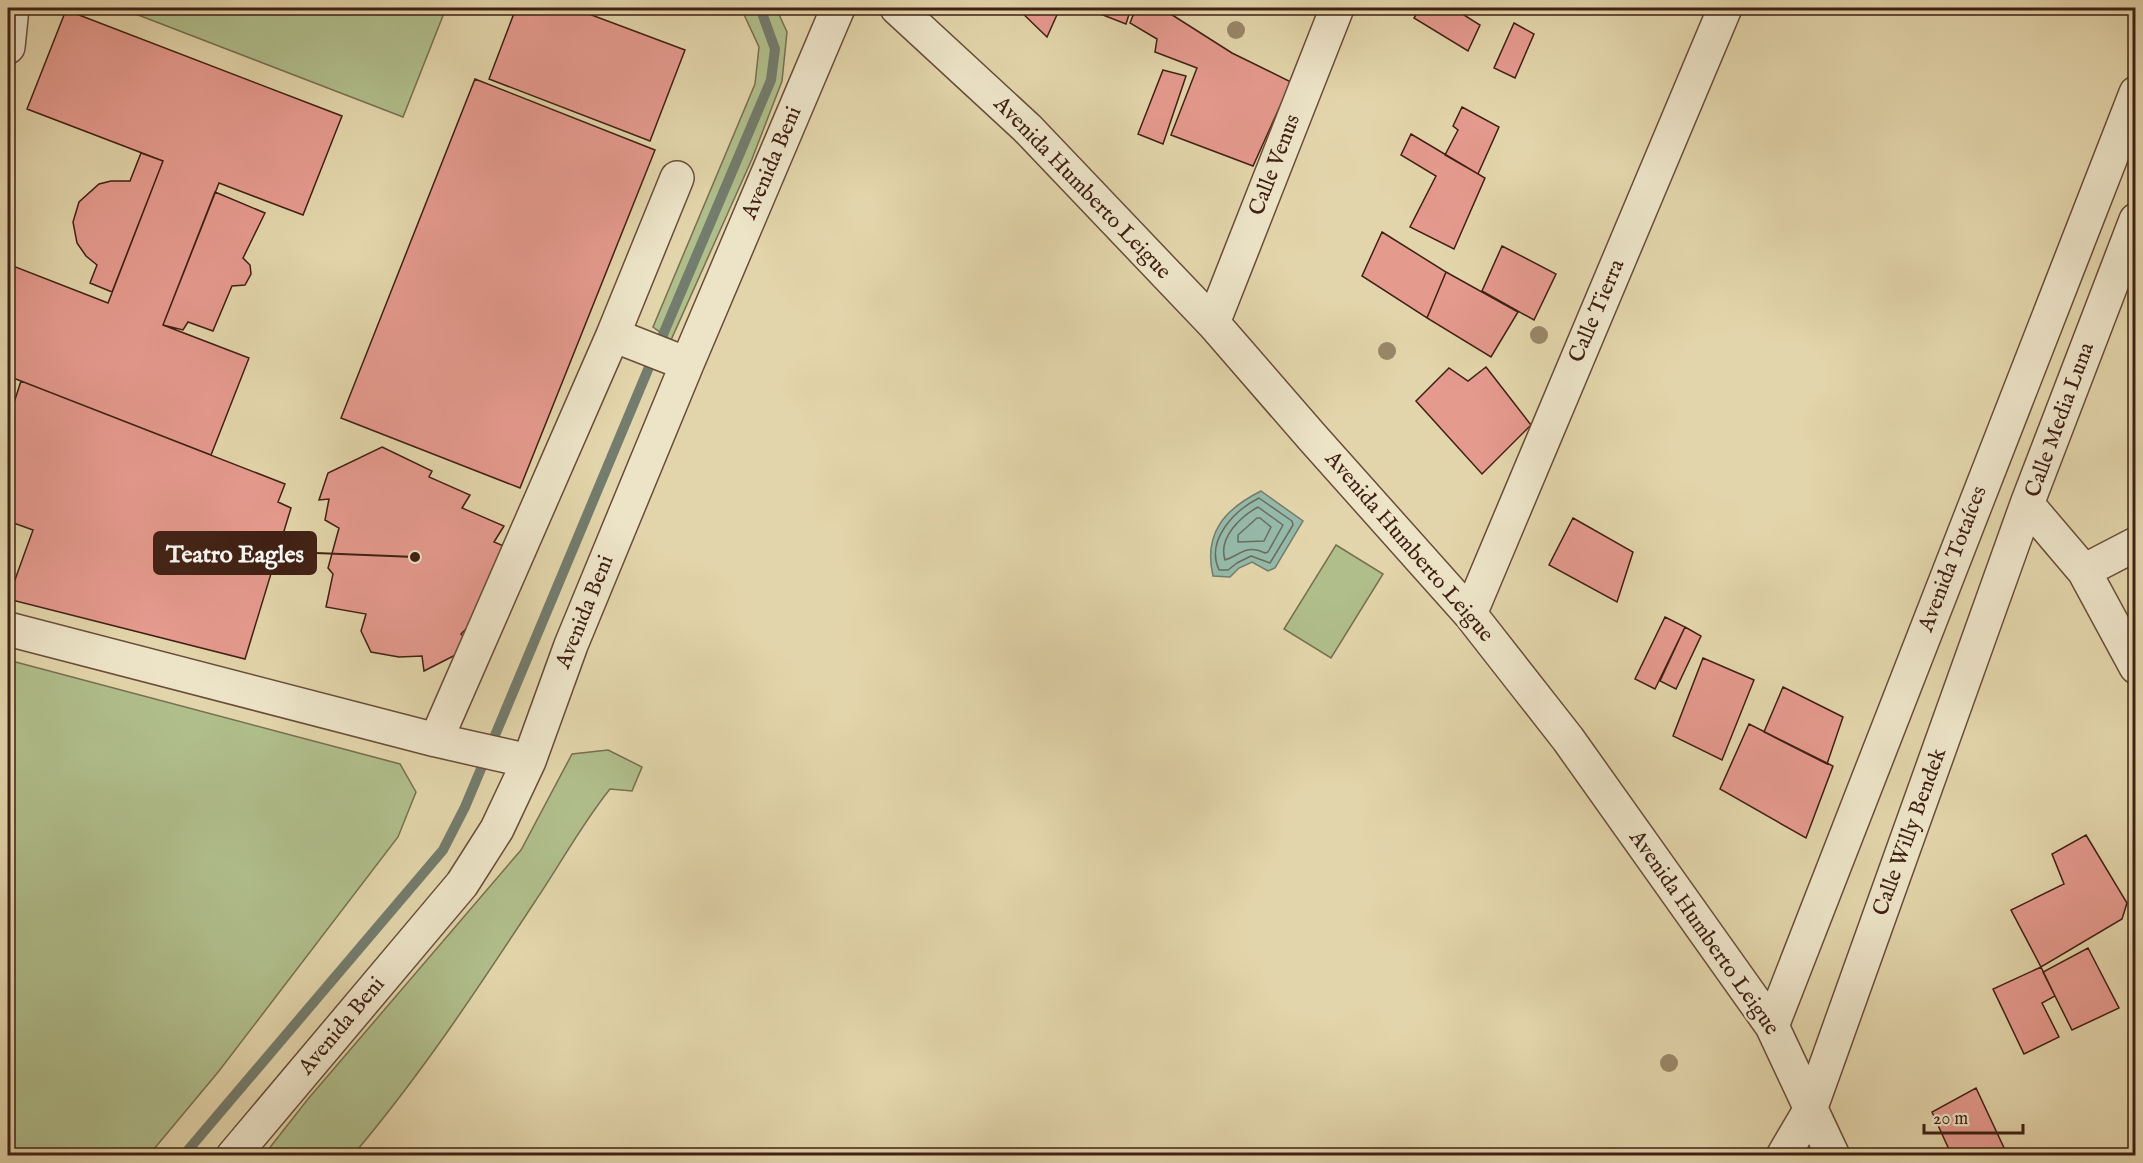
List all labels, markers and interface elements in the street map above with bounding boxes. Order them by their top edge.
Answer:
street label: Avenida Humberto Leigue [986,90,1177,285]
street label: Avenida Beni [735,102,808,225]
street label: Calle Venus [1243,110,1307,220]
street label: Calle Tierra [1563,255,1631,367]
street label: Calle Media Luna [2019,338,2101,501]
street label: Avenida Humberto Leigue [1318,445,1500,648]
street label: Avenida Totaíces [1912,482,1994,637]
callout: Teatro Eagles [154,532,316,574]
text: Teatro Eagles [165,540,305,571]
street label: Avenida Beni [549,551,620,674]
street label: Calle Willy Bendek [1867,744,1953,920]
street label: Avenida Humberto Leigue [1622,824,1785,1041]
street label: Avenida Beni [292,971,391,1082]
scale bar [1924,1097,2023,1135]
text: 20 m [1933,1108,1968,1131]

